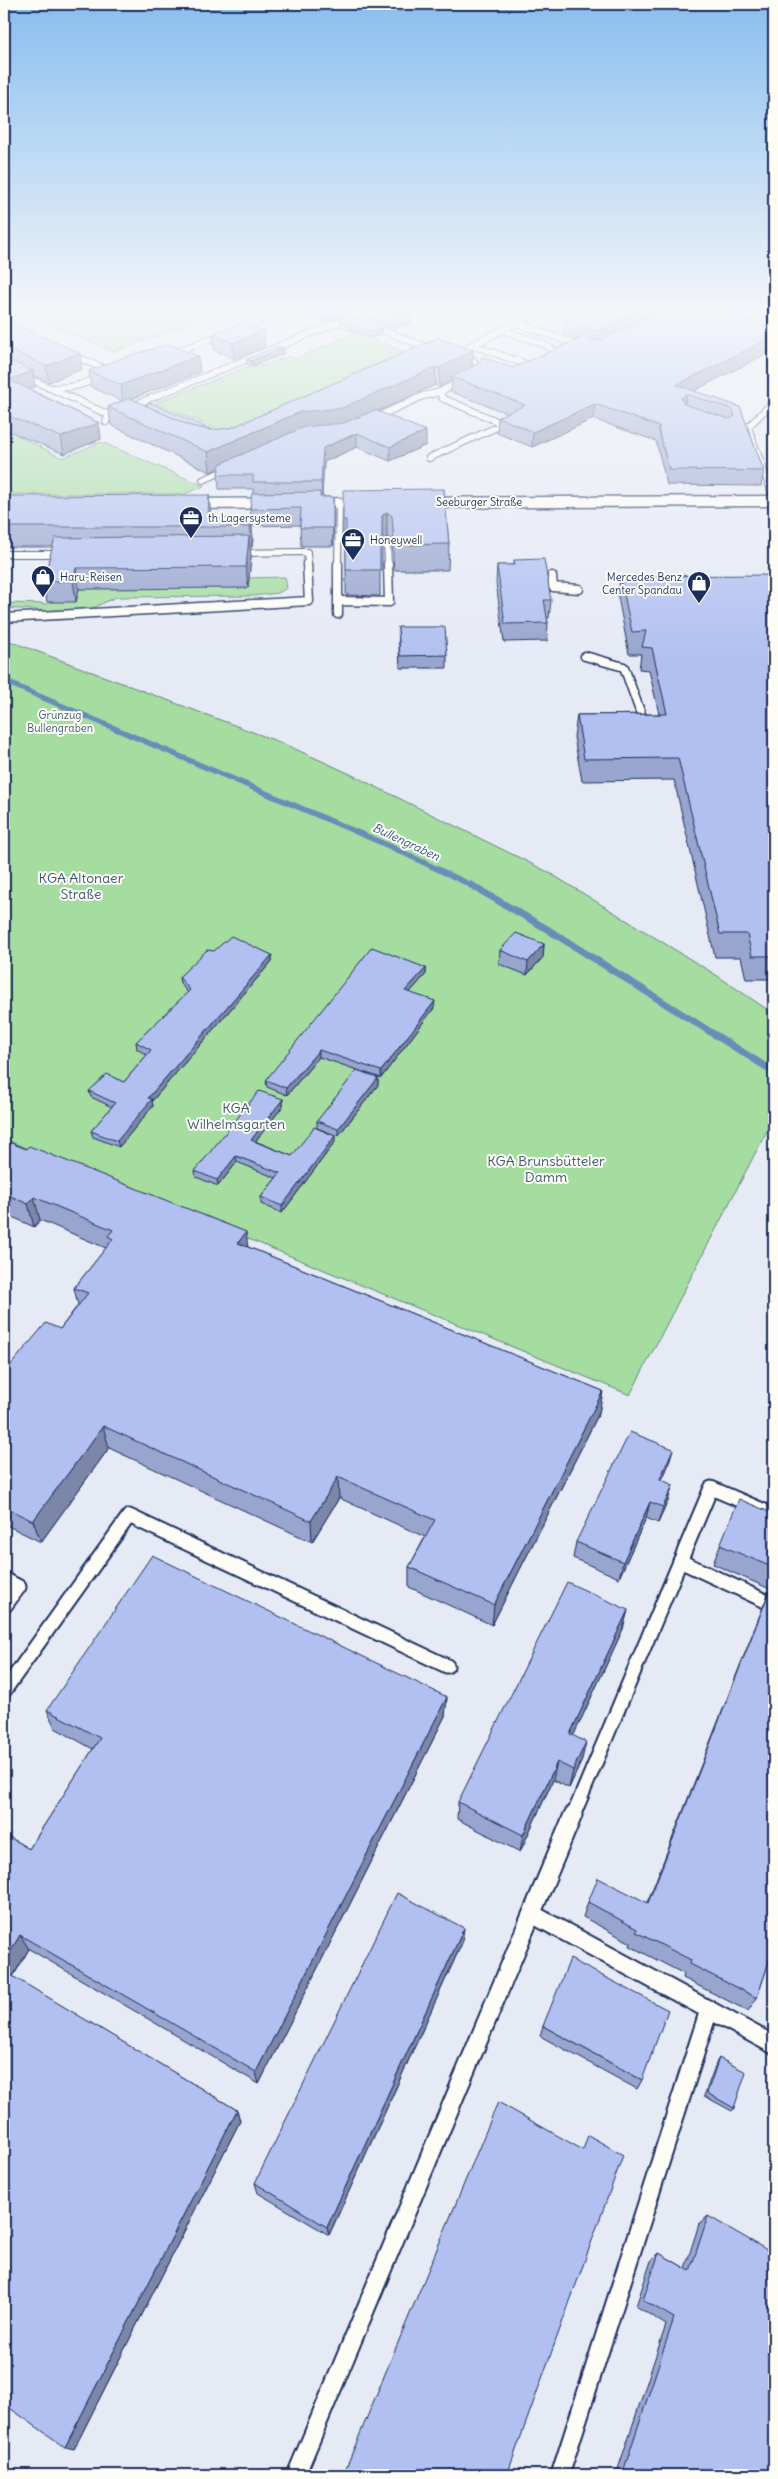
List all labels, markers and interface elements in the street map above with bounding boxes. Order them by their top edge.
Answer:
street label: Seeburger Straße [436,495,522,509]
office icon: th Lagersysteme [178,505,204,539]
place label: th Lagersysteme [208,511,291,525]
office icon: Honeywell [340,527,366,561]
place label: Honeywell [370,533,422,547]
shop icon: Haru-Reisen [30,564,56,598]
place label: Haru-Reisen [60,570,122,584]
place label: Mercedes Benz Center Spandau [602,570,683,597]
shop icon: Mercedes Benz Center Spandau [686,570,712,604]
park label: Grünzug Bullengraben [27,708,93,735]
water label: Bullengraben [370,820,443,864]
park label: KGA Altonaer Straße [39,869,124,903]
park label: KGA Wilhelmsgarten [187,1099,285,1133]
park label: KGA Brunsbütteler Damm [487,1152,605,1186]

